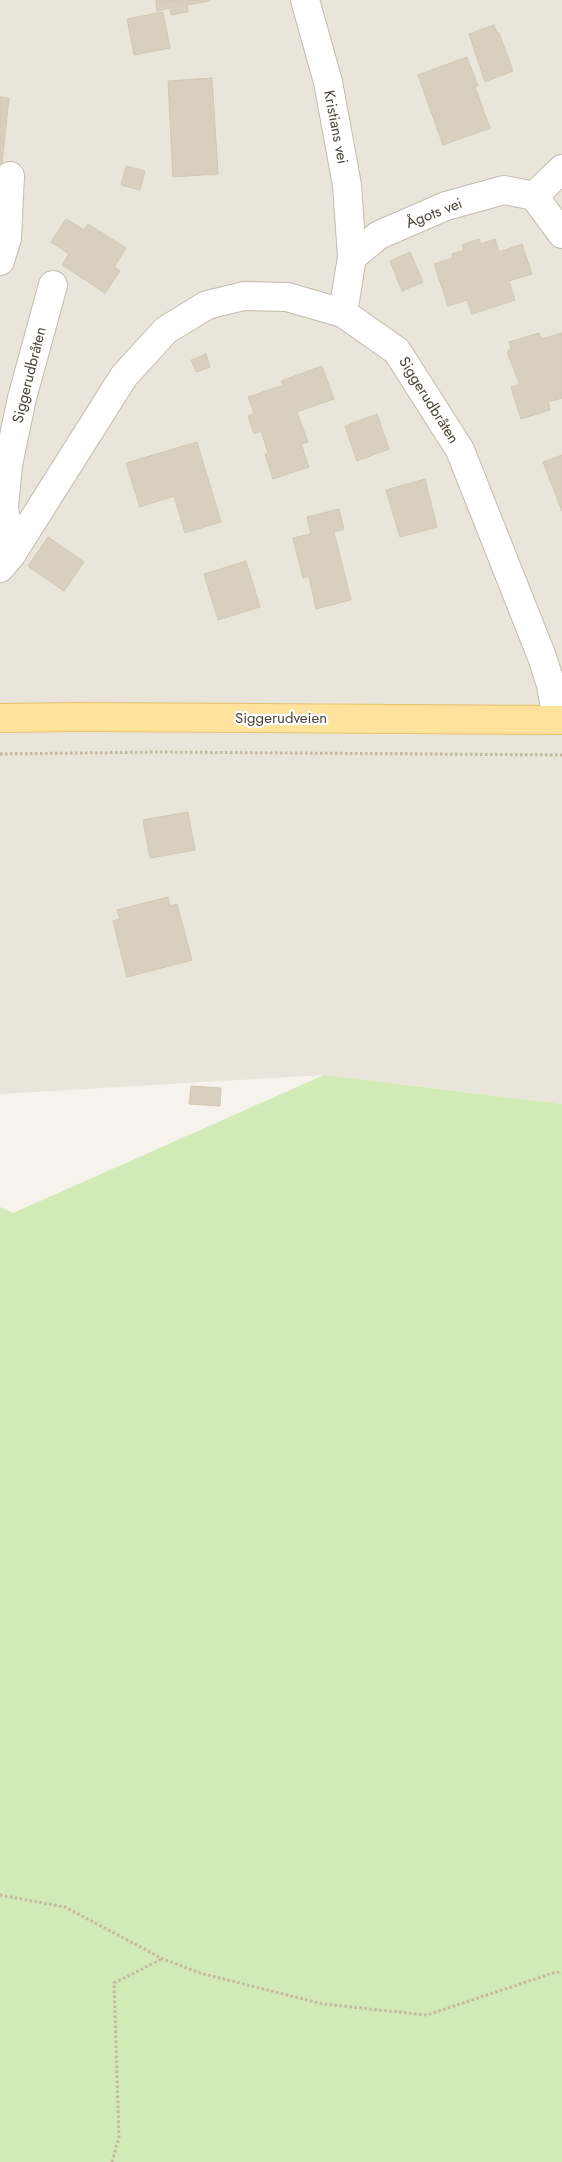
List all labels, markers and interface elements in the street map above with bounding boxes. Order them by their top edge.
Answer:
street label: Kristians vei [318,88,354,166]
street label: Ågots vei [403,192,465,234]
street label: Siggerudbråten [6,324,52,426]
street label: Siggerudbråten [394,352,464,448]
street label: Siggerudveien [235,707,327,729]

